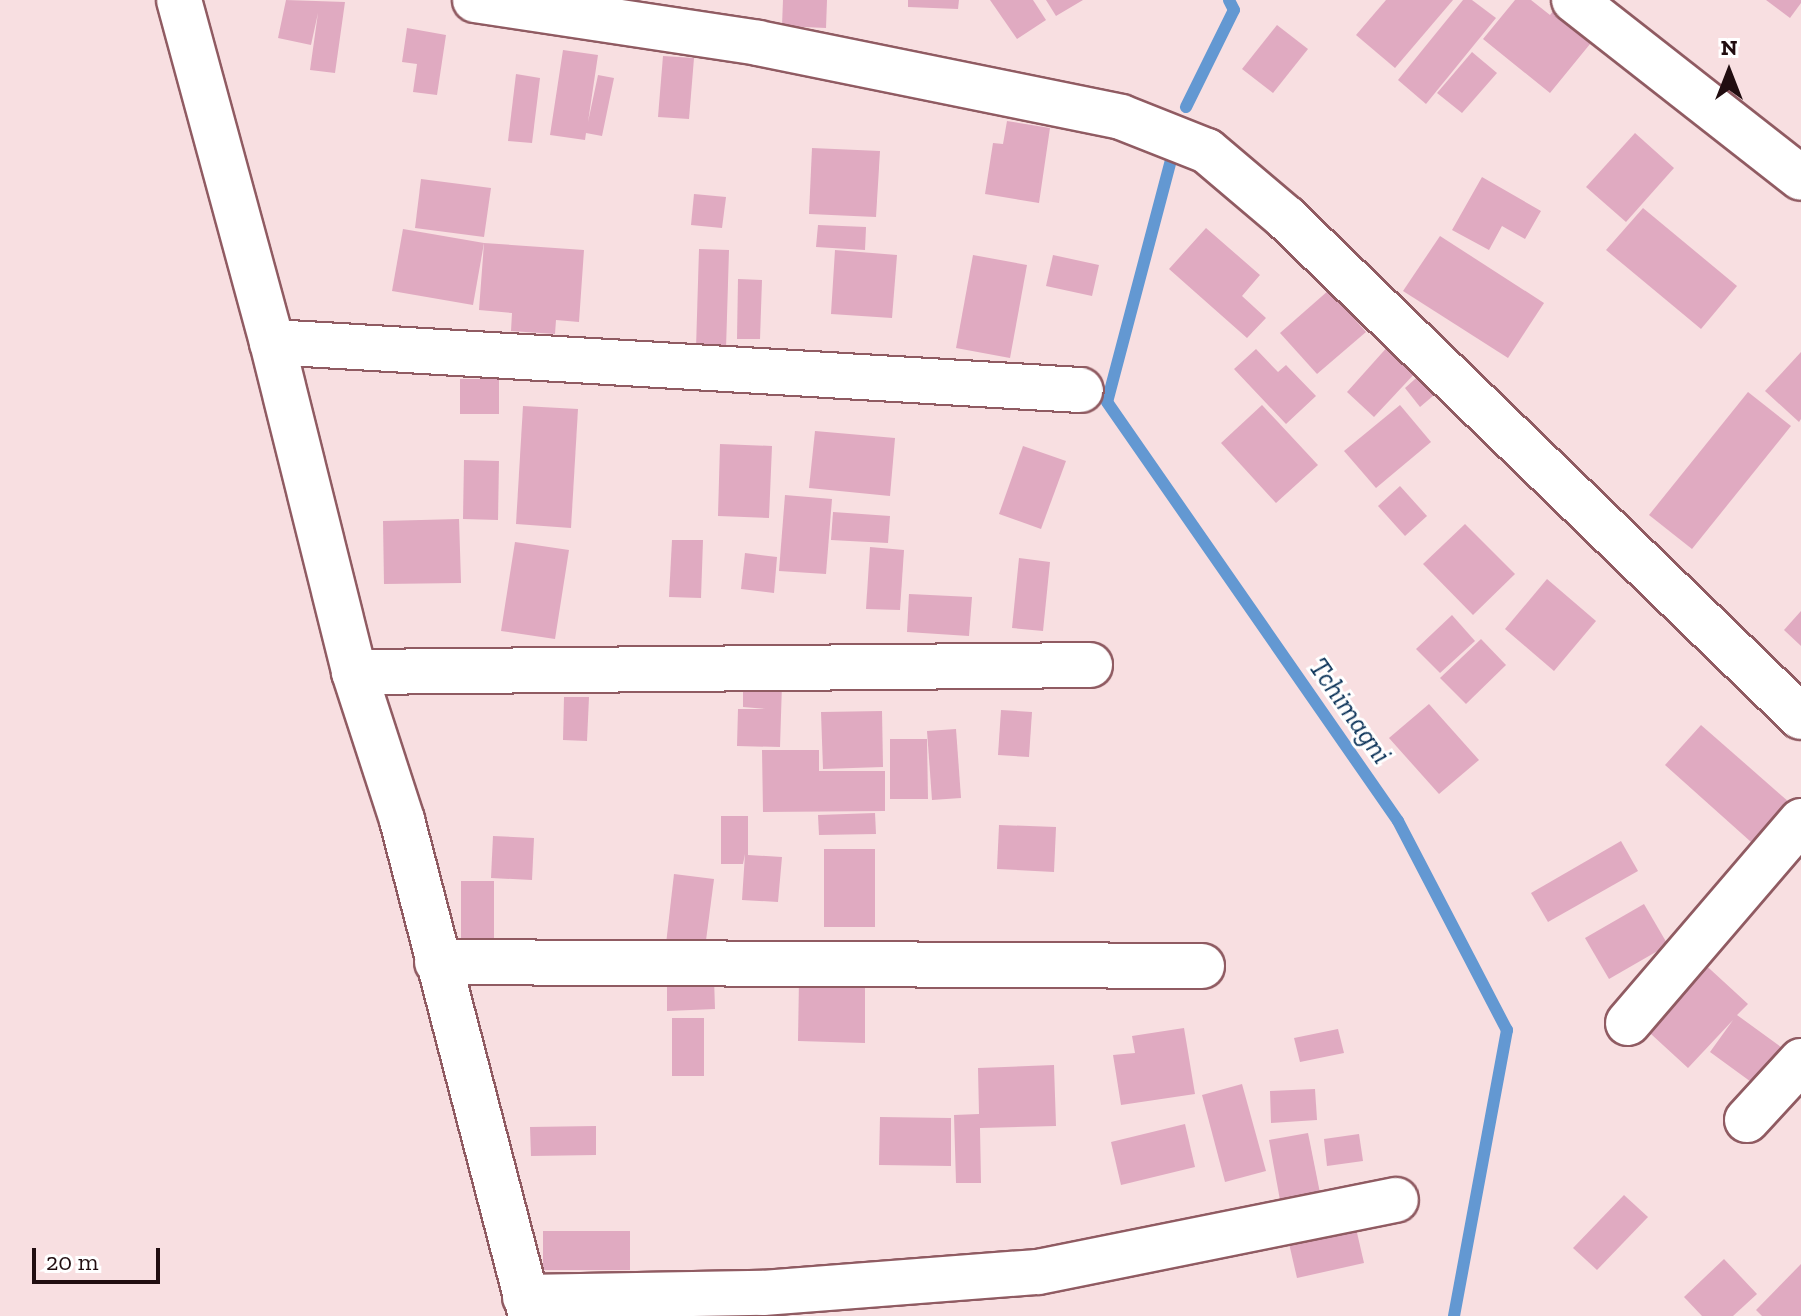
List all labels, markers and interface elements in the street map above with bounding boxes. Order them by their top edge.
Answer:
north arrow [1689,32,1769,112]
text: N [1721,34,1737,61]
water label: Tchimagni [1301,652,1399,770]
scale bar [36,1232,164,1282]
text: 20 m [46,1247,98,1276]

